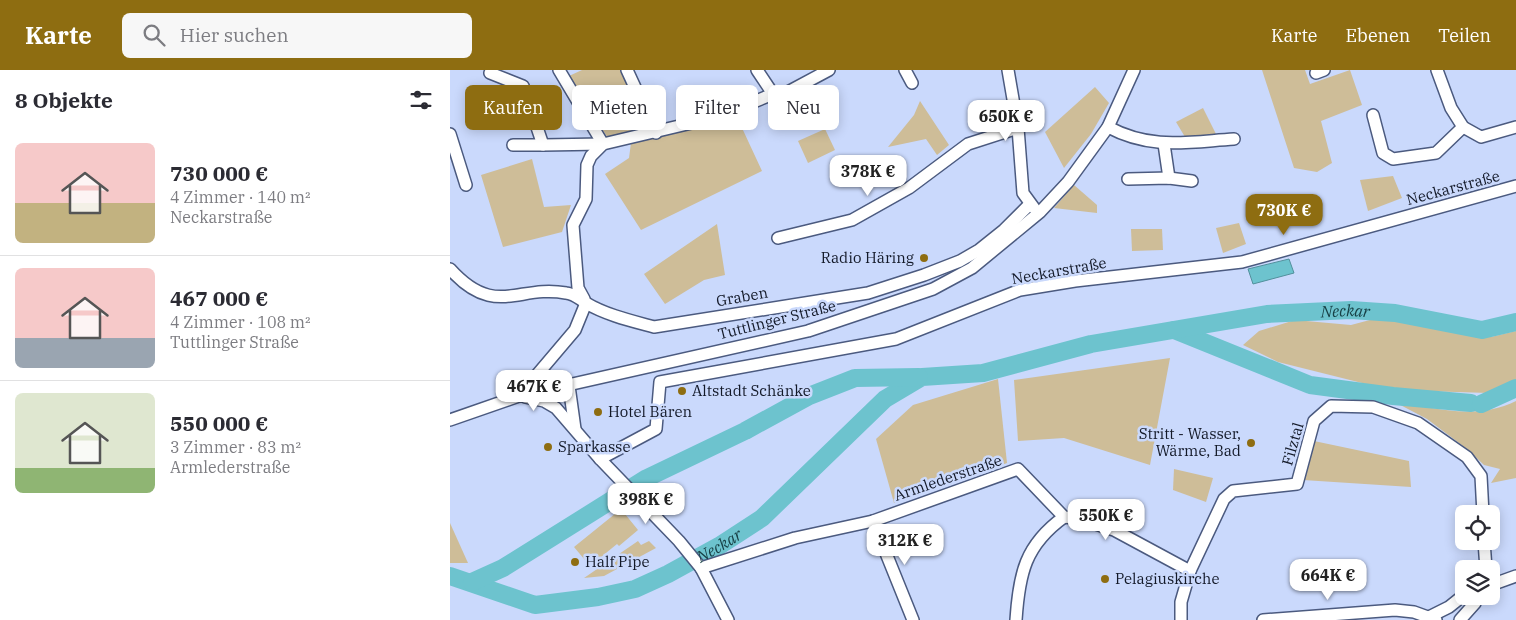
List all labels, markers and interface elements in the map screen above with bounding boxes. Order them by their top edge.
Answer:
search box [122,13,472,58]
text: Karte [25,19,92,51]
icon: search [140,21,168,49]
text: Hier suchen [180,23,289,47]
text: Karte [1271,24,1317,47]
text: Ebenen [1345,24,1410,47]
text: Teilen [1438,24,1491,47]
chip: Kaufen [465,85,562,130]
chip: Mieten [572,85,666,130]
chip: Filter [676,85,758,130]
chip: Neu [768,85,839,130]
text: 8 Objekte [15,86,113,114]
icon: filters [407,86,435,114]
pin: 650K € [965,100,1047,142]
text: 650K € [979,106,1033,126]
pin: 378K € [827,154,909,197]
text: 730 000 € [170,159,268,187]
text: 378K € [841,161,895,181]
icon: home [55,163,115,223]
street label: Neckarstraße [1404,166,1502,209]
text: 4 Zimmer · 140 m² [170,187,311,207]
pin: 730K € [1243,194,1325,236]
text: 730K € [1257,200,1311,220]
text: Neckarstraße [170,207,272,227]
place label: Radio Häring [821,248,914,267]
marker: Radio Häring [918,252,930,264]
street label: Neckarstraße [1010,253,1108,288]
street label: Graben [715,283,770,310]
text: 467 000 € [170,284,268,312]
icon: home [55,288,115,348]
street label: Tuttlinger Straße [716,296,838,343]
water label: Neckar [1319,300,1372,321]
text: 4 Zimmer · 108 m² [170,312,311,332]
text: Tuttlinger Straße [170,332,299,352]
pin: 467K € [493,370,575,412]
text: 467K € [507,376,561,396]
place label: Altstadt Schänke [692,381,811,400]
marker: Altstadt Schänke [676,385,688,397]
place label: Hotel Bären [608,402,693,421]
marker: Hotel Bären [592,406,604,418]
text: 550 000 € [170,409,268,437]
icon: home [55,413,115,473]
street label: Filztal [1277,420,1308,468]
place label: Stritt - Wasser, Wärme, Bad [1139,424,1241,460]
text: 3 Zimmer · 83 m² [170,437,301,457]
place label: Sparkasse [558,437,630,456]
marker: Stritt - Wasser, Wärme, Bad [1245,437,1257,449]
marker: Sparkasse [542,441,554,453]
street label: Armlederstraße [891,450,1004,505]
text: Armlederstraße [170,457,290,477]
pin: 398K € [605,482,687,525]
text: 398K € [619,489,673,509]
pin: 550K € [1065,498,1147,541]
text: 550K € [1079,505,1133,525]
map controls [1455,505,1500,605]
button: locate [1455,505,1500,550]
water label: Neckar [692,523,746,567]
pin: 312K € [864,524,946,566]
text: 312K € [878,530,932,550]
place label: Half Pipe [585,552,650,571]
marker: Half Pipe [569,556,581,568]
pin: 664K € [1287,558,1369,601]
button: layers [1455,560,1500,605]
text: 664K € [1301,565,1355,585]
place label: Pelagiuskirche [1115,569,1220,588]
marker: Pelagiuskirche [1099,573,1111,585]

